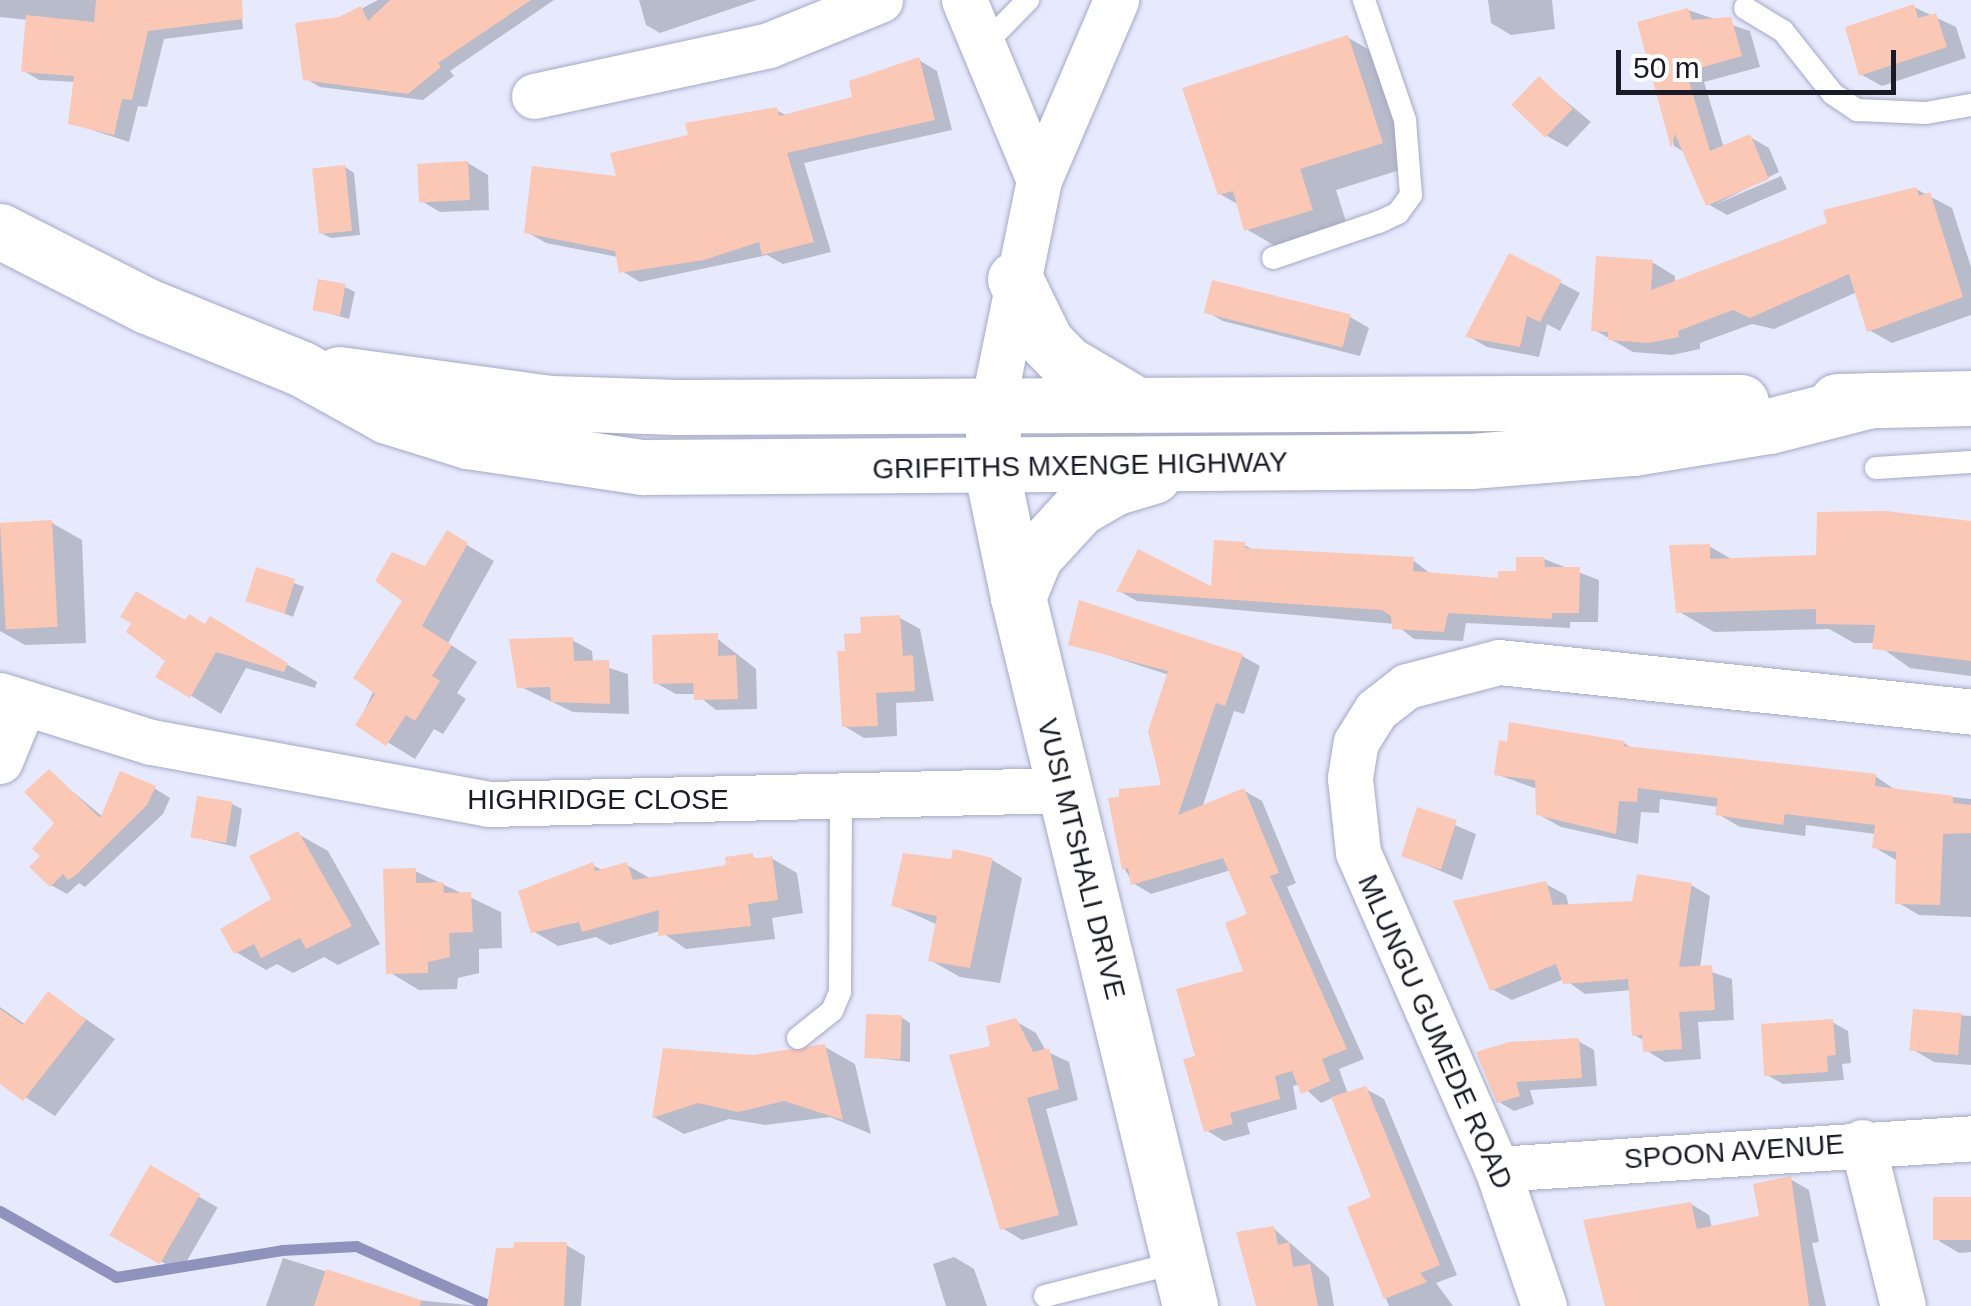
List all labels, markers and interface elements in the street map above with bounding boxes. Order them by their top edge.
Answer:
scale bar [1621,30,1901,92]
text: 50 m [1633,51,1700,84]
street label: GRIFFITHS MXENGE HIGHWAY [872,446,1288,486]
street label: VUSI MTSHALI DRIVE [1030,715,1132,1003]
street label: HIGHRIDGE CLOSE [467,783,729,817]
street label: MLUNGU GUMEDE ROAD [1350,870,1520,1194]
street label: SPOON AVENUE [1622,1127,1846,1177]

